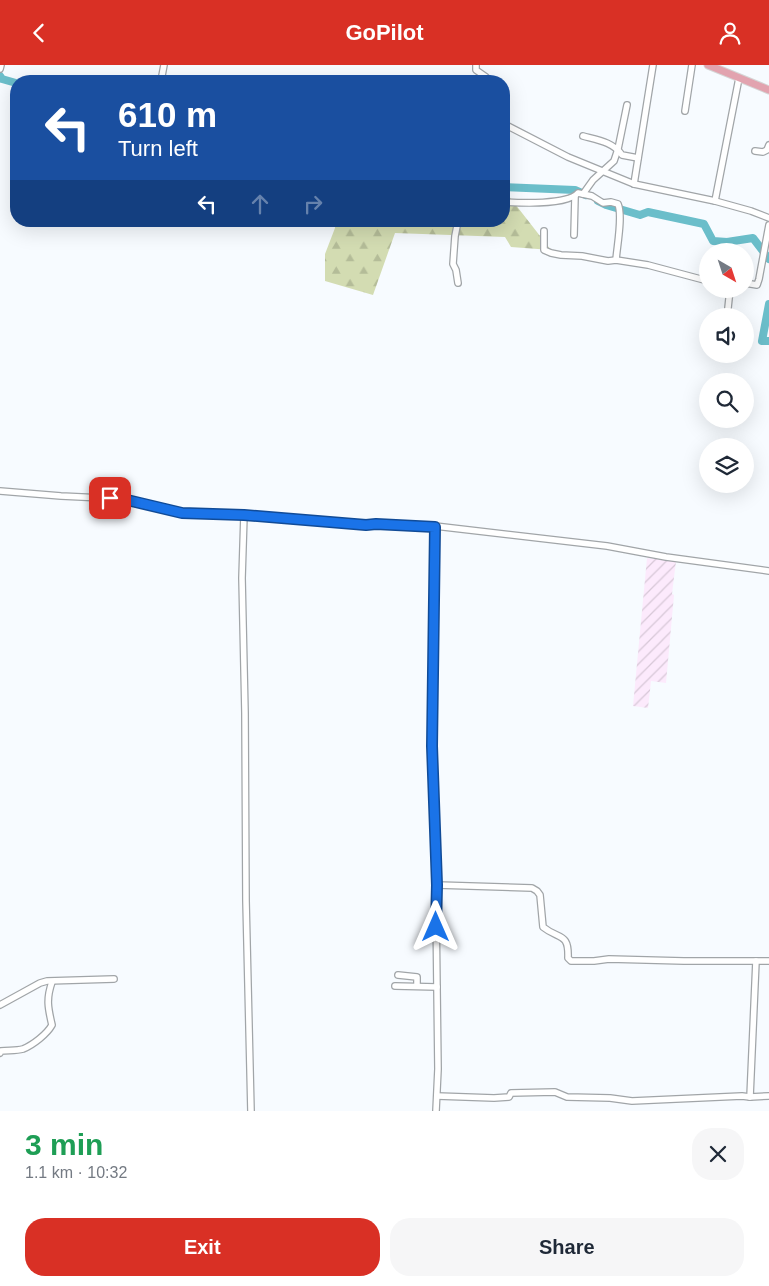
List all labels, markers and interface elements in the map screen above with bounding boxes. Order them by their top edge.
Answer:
icon: back [25,19,53,47]
icon: person [716,19,744,47]
text: GoPilot [345,20,424,45]
icon: left [35,95,100,160]
text: 610 m [118,95,217,134]
text: Turn left [118,136,198,161]
icon: left [193,190,221,218]
icon: ahead [246,190,274,218]
icon: right [299,190,327,218]
north arrow [699,243,754,297]
map controls [699,243,754,493]
button: sound [699,308,754,363]
button: search [699,373,754,428]
button: layers [699,438,754,493]
pin [89,477,131,519]
icon: arrive [96,484,124,512]
position arrow [409,900,461,952]
text: 3 min [25,1128,103,1161]
button: close [692,1128,744,1180]
text: 1.1 km · 10:32 [25,1164,127,1181]
button: Exit [25,1218,380,1276]
button: Share [390,1218,744,1276]

